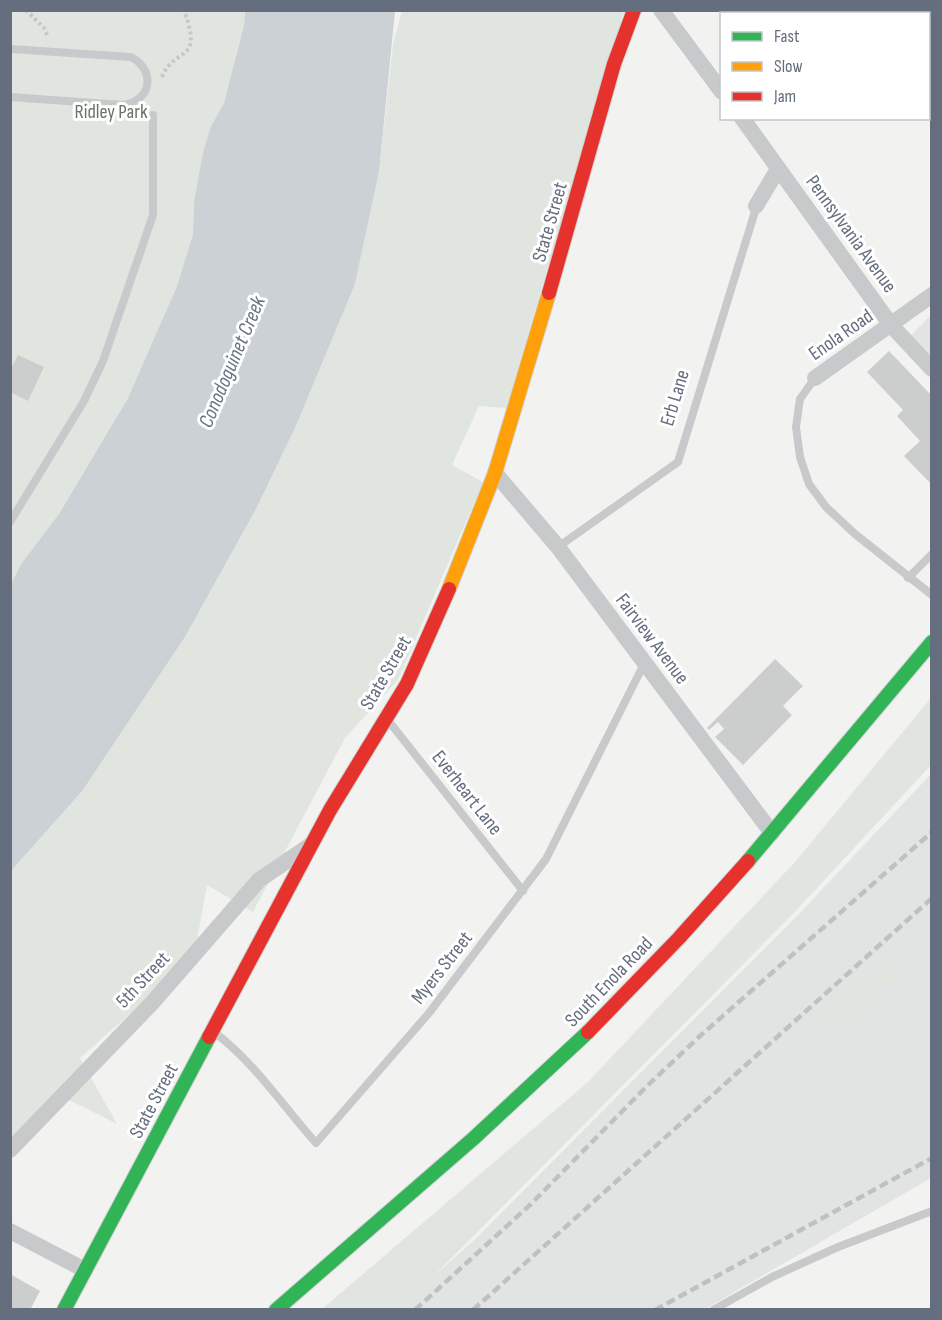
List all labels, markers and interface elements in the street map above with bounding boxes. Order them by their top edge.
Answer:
legend [720,12,930,120]
text: Fast [774,26,800,47]
text: Slow [774,56,803,77]
text: Jam [773,86,796,107]
park label: Ridley Park [74,100,148,124]
street label: Pennsylvania Avenue [800,171,902,297]
street label: State Street [527,179,573,265]
water label: Conodoguinet Creek [193,292,271,431]
street label: Enola Road [804,304,878,366]
street label: Erb Lane [655,367,695,429]
street label: Fairview Avenue [610,589,694,689]
street label: State Street [355,632,417,714]
street label: Everheart Lane [426,746,508,840]
street label: Myers Street [406,927,478,1009]
street label: South Enola Road [560,932,658,1032]
street label: 5th Street [111,947,175,1013]
street label: State Street [124,1059,184,1143]

